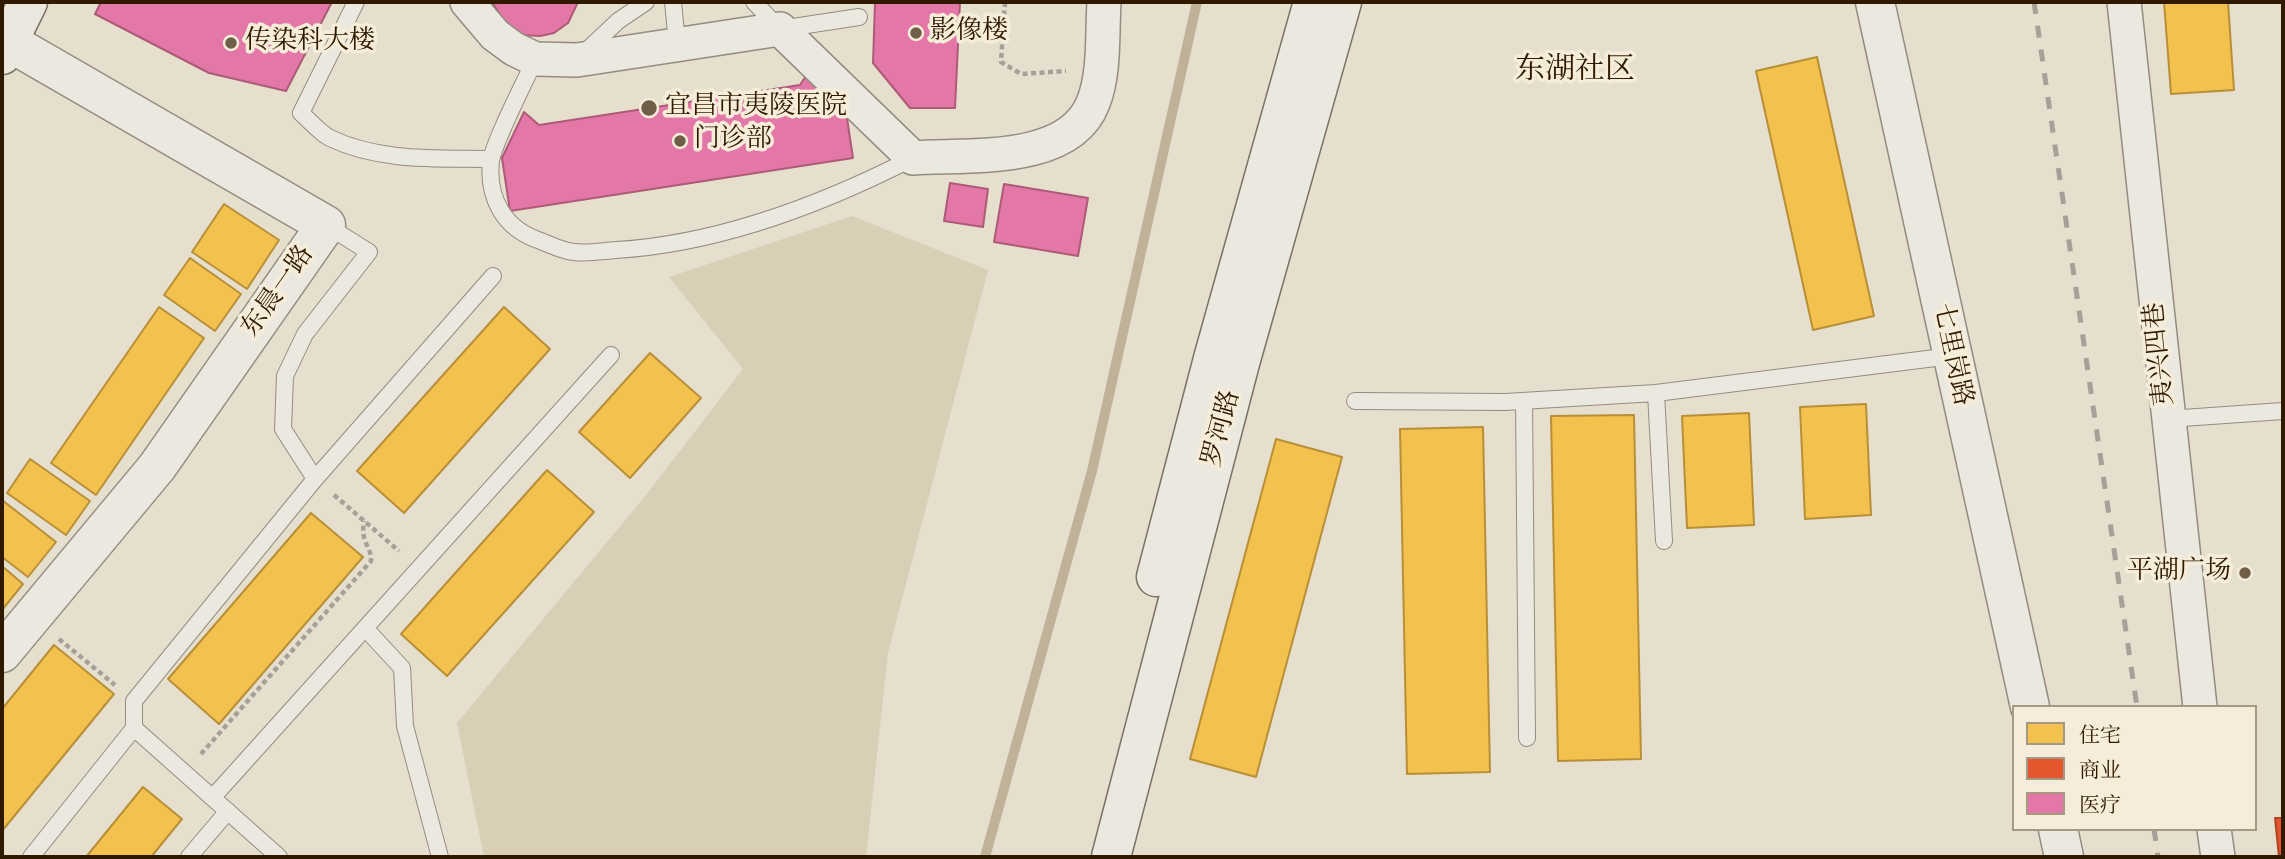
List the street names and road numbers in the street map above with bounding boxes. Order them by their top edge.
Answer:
street label: 东晨一路 [236,240,322,344]
street label: 七里岗路 [1925,301,1977,409]
street label: 夷兴四巷 [2140,301,2182,407]
street label: 罗河路 [1198,387,1248,471]

